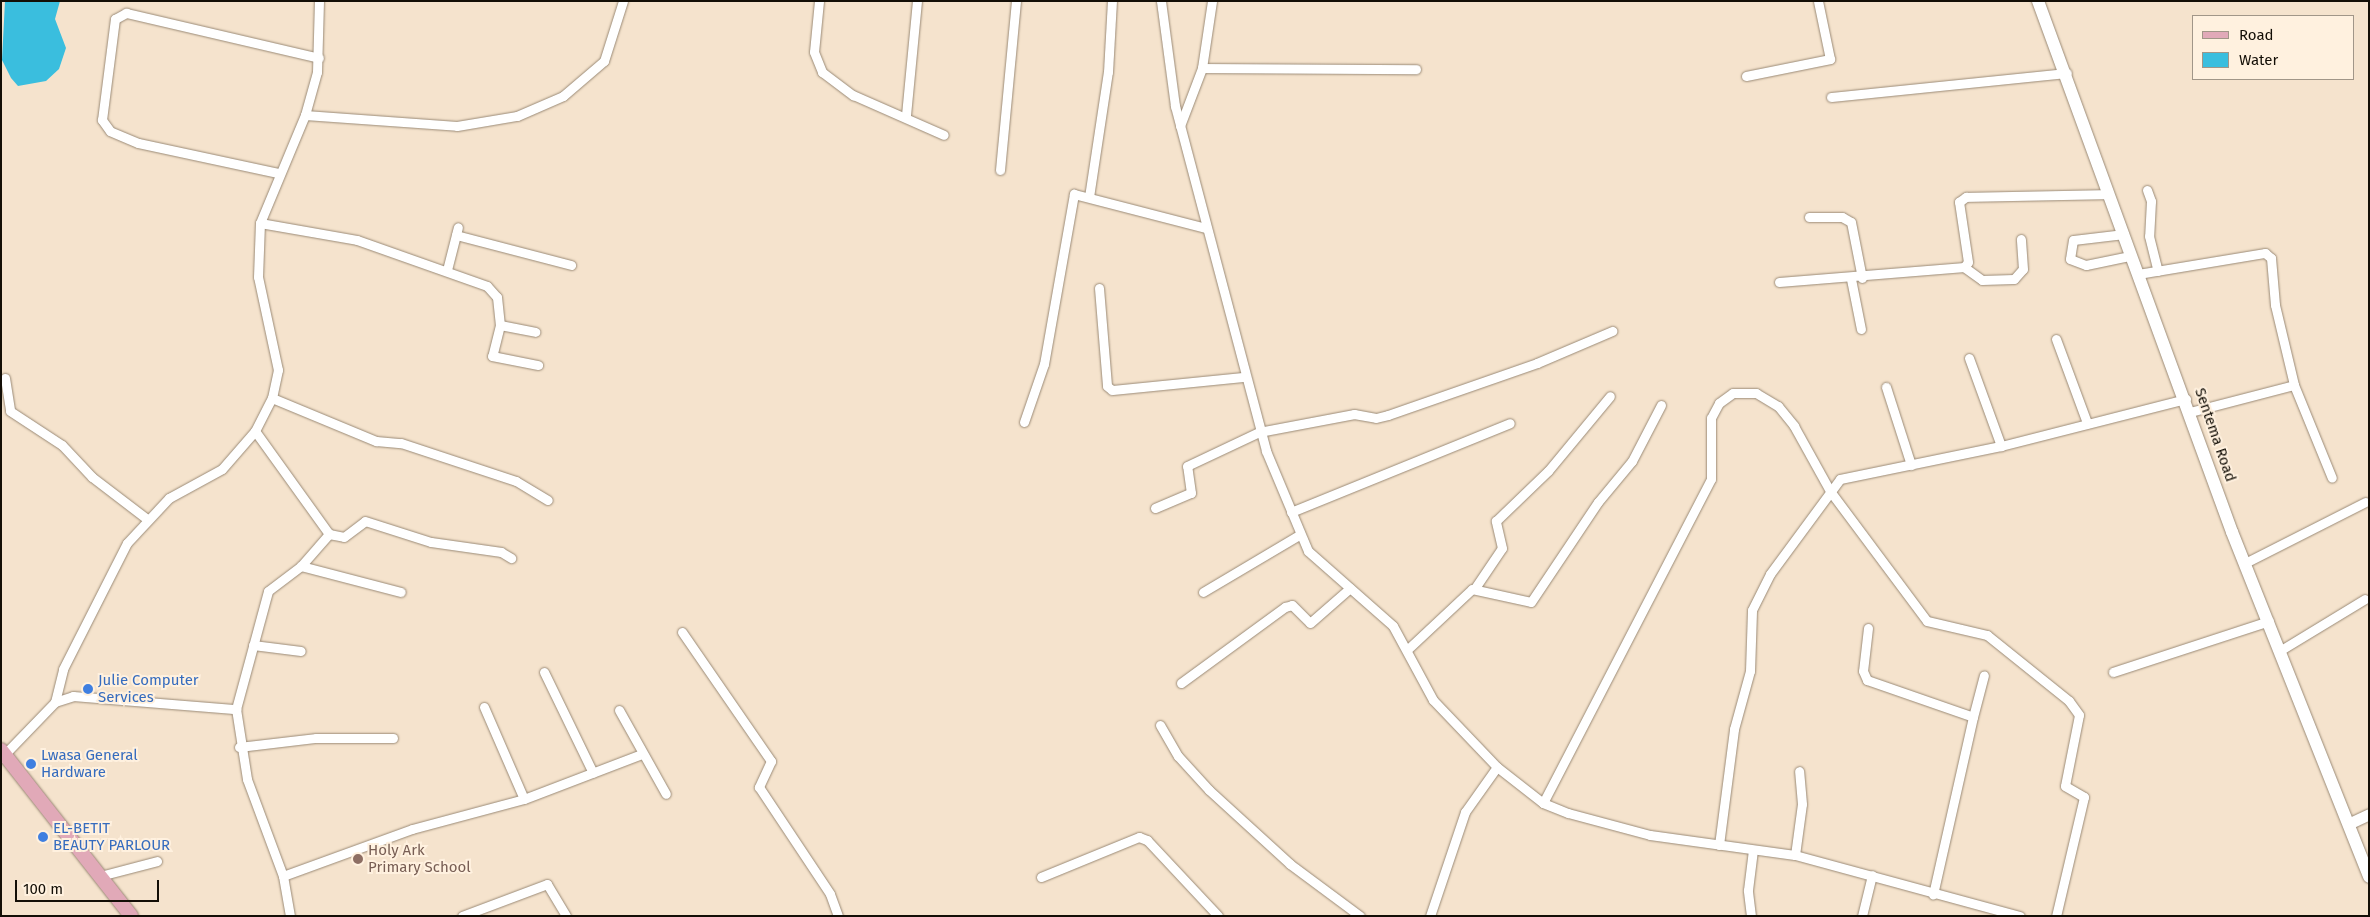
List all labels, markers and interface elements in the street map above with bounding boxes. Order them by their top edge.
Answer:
legend [2192,15,2355,80]
text: Road [2239,26,2274,44]
text: Water [2239,51,2278,69]
street label: Sentema Road [2191,386,2239,484]
place label: Julie Computer Services [98,671,199,706]
marker: Julie Computer Services [82,683,94,695]
place label: Lwasa General Hardware [41,746,138,781]
marker: Lwasa General Hardware [25,758,37,770]
place label: EL-BETIT BEAUTY PARLOUR [53,819,170,854]
marker: EL-BETIT BEAUTY PARLOUR [37,831,49,843]
place label: Holy Ark Primary School [368,841,471,876]
marker: Holy Ark Primary School [352,853,364,865]
scale bar [18,870,161,902]
text: 100 m [23,880,63,898]

